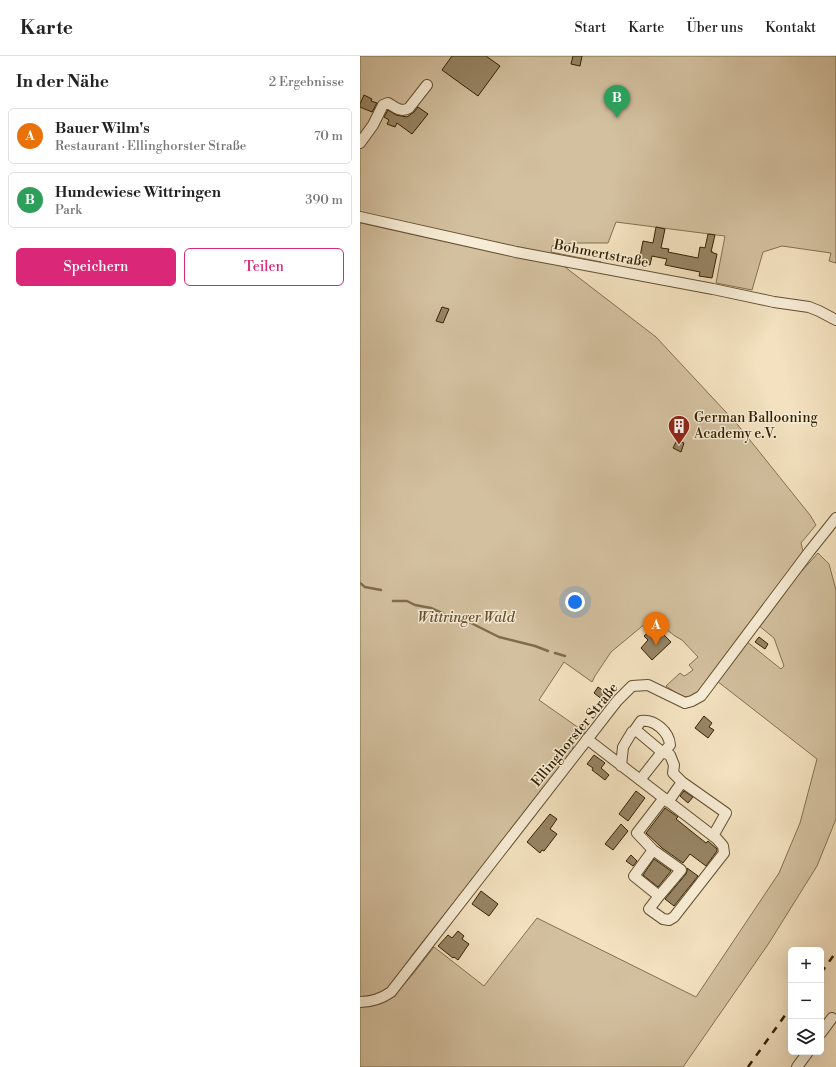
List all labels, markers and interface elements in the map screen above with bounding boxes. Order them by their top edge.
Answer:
text: Karte [20,16,73,40]
text: Start [574,19,606,37]
text: Karte [628,19,664,37]
text: Über uns [686,19,743,37]
text: Kontakt [765,19,816,37]
text: In der Nähe [16,71,109,93]
text: 2 Ergebnisse [269,74,344,90]
pin: B [604,85,630,118]
text: Bauer Wilm's [55,119,150,138]
text: A [25,128,35,144]
text: 70 m [314,128,343,144]
text: Restaurant · Ellinghorster Straße [55,138,246,154]
text: Hundewiese Wittringen [55,183,221,202]
text: B [25,192,35,208]
text: 390 m [305,192,343,208]
text: Park [55,202,82,218]
street label: Bohmertstraße [551,236,650,272]
button: Speichern [16,248,176,286]
button: Teilen [184,248,344,286]
place label: German Ballooning Academy e.V. [693,409,819,443]
building icon: German Ballooning Academy e.V. [666,413,692,446]
your location [565,592,585,612]
park label: Wittringer Wald [417,609,516,627]
pin: A [643,612,669,645]
street label: Ellinghorster Straße [528,679,622,791]
map controls [788,947,824,1055]
button: + [788,947,824,983]
button: − [788,983,824,1019]
button: layers [788,1019,824,1055]

